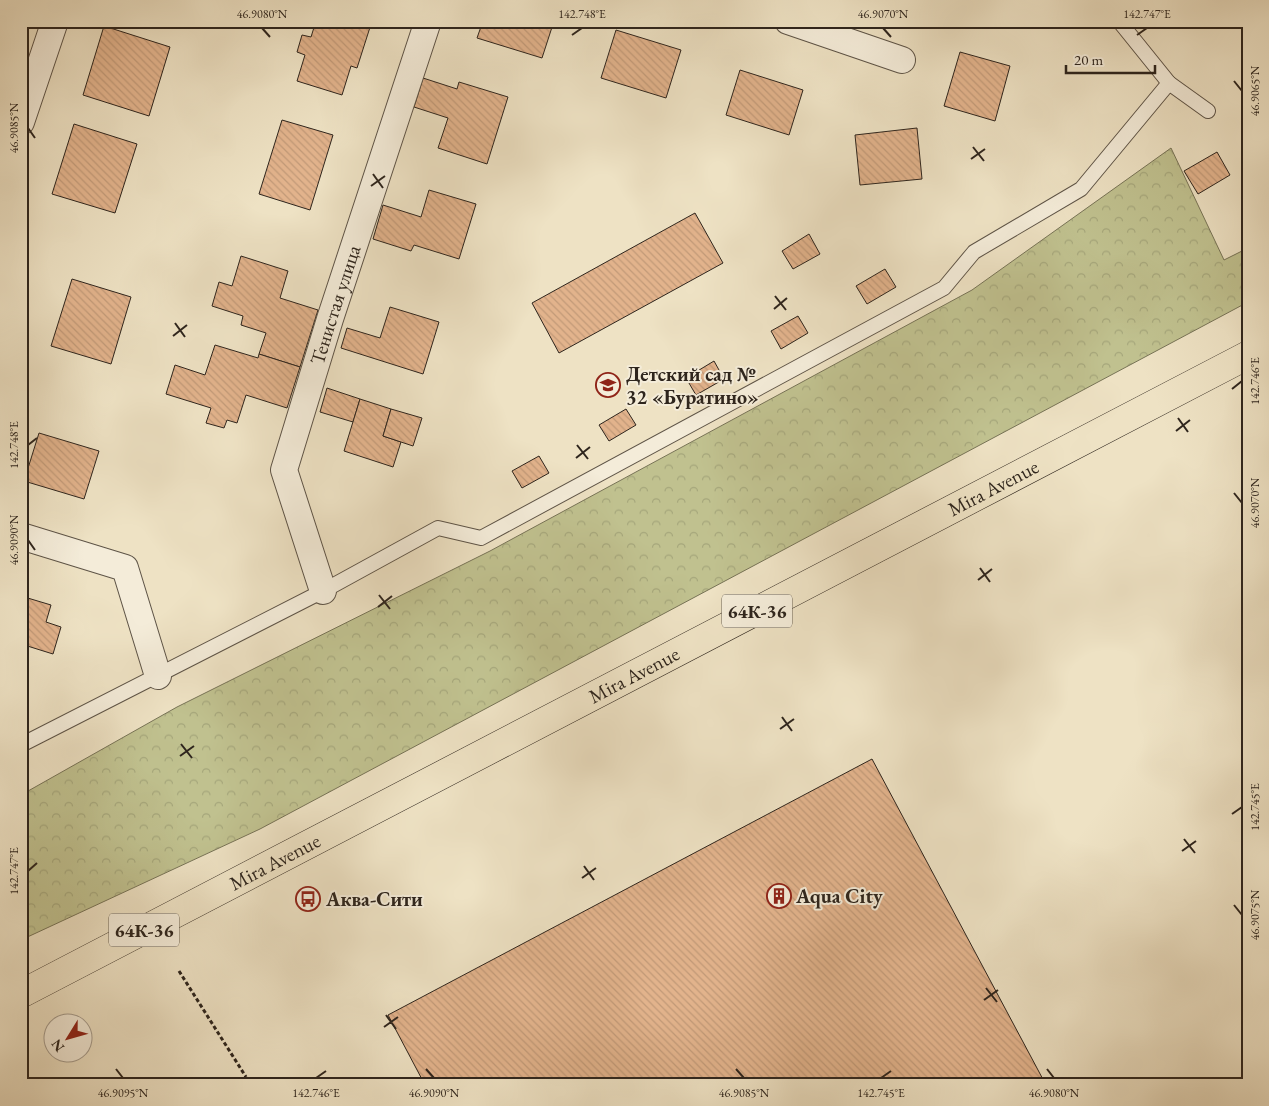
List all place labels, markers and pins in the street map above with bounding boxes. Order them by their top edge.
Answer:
place label: Детский сад № 32 «Буратино» [626,361,759,410]
school or university icon: Детский сад № 32 «Буратино» [595,372,621,398]
building icon: Aqua City [766,883,792,909]
place label: Aqua City [795,883,883,909]
bus stop icon: Аква-Сити [295,886,321,912]
place label: Аква-Сити [325,886,423,912]

